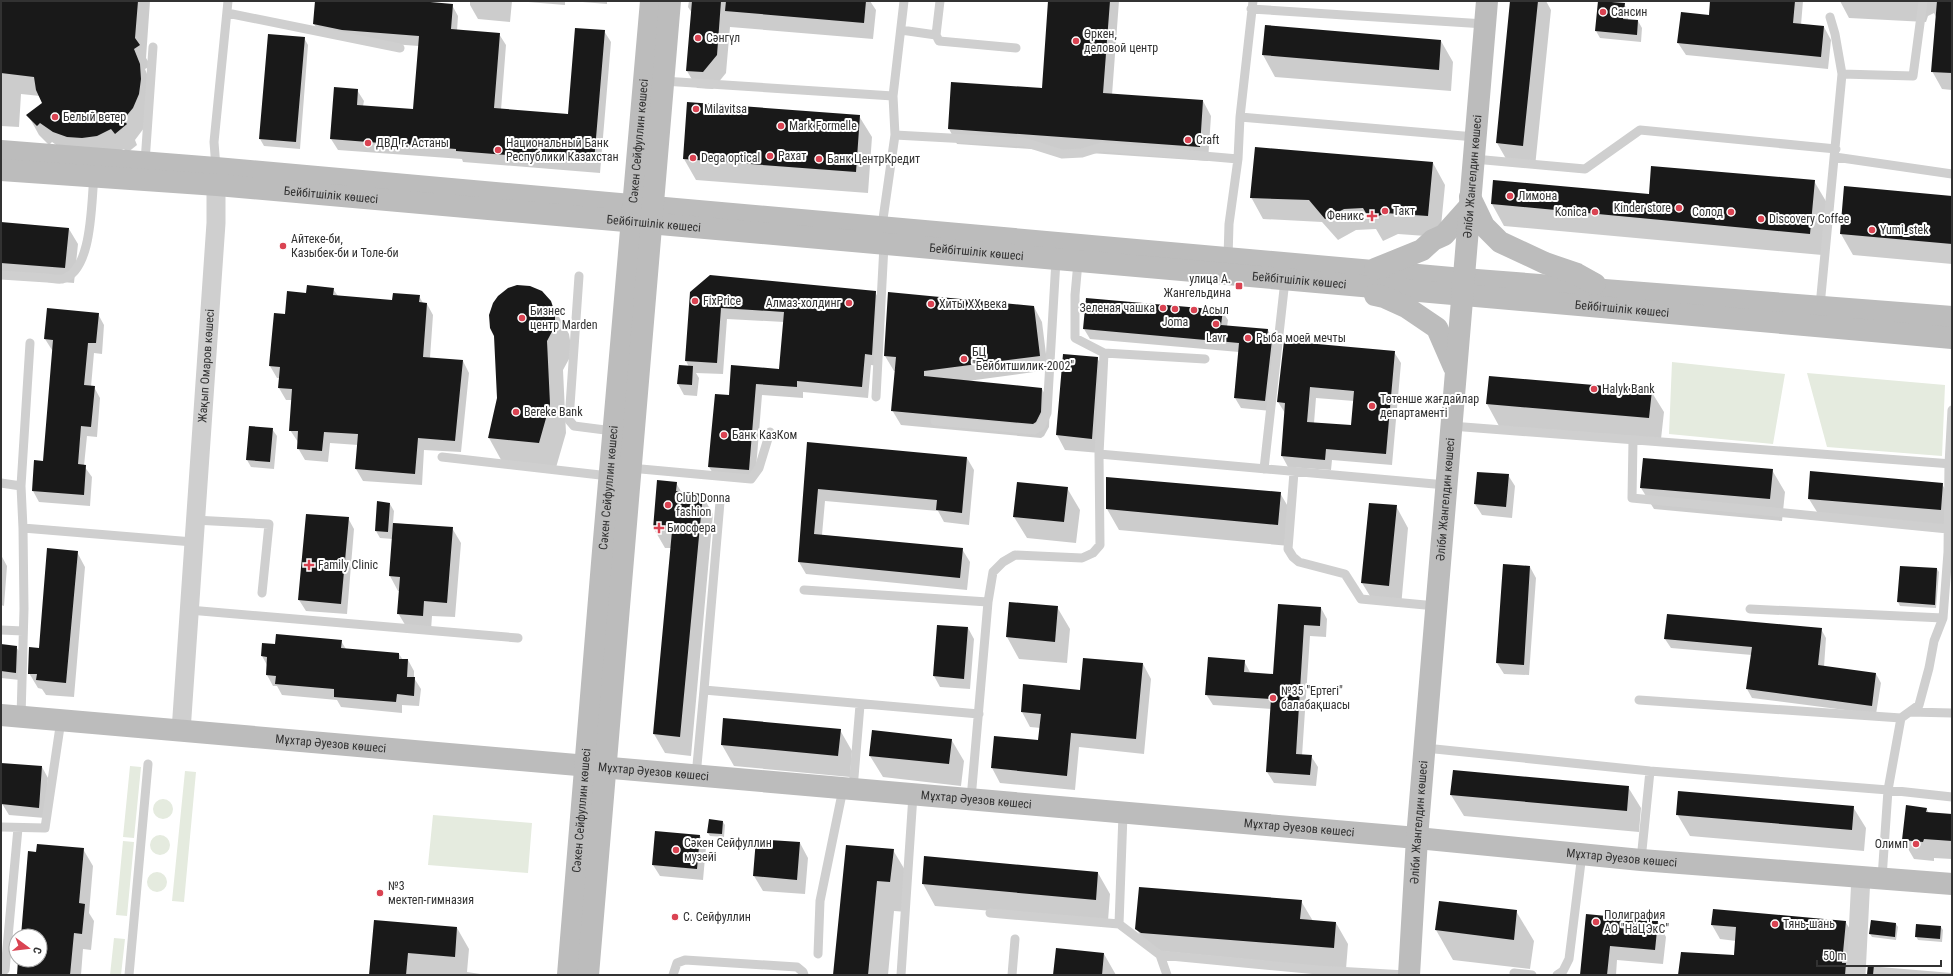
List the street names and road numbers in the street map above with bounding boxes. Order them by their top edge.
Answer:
street label: Сәкен Сейфуллин көшесі [626,78,651,204]
street label: Әліби Жангелдин көшесі [1460,114,1484,239]
street label: Бейбітшілік көшесі [283,184,379,206]
street label: Бейбітшілік көшесі [606,212,702,235]
street label: Бейбітшілік көшесі [929,241,1024,263]
street label: Бейбітшілік көшесі [1251,269,1347,292]
street label: Бейбітшілік көшесі [1574,298,1670,320]
street label: Жақып Омаров көшесі [195,308,217,423]
street label: Сәкен Сейфуллин көшесі [596,425,621,550]
street label: Әліби Жангелдин көшесі [1433,437,1457,562]
street label: Мұхтар Әуезов көшесі [275,732,387,755]
street label: Сәкен Сейфуллин көшесі [569,748,593,873]
street label: Мұхтар Әуезов көшесі [598,760,710,783]
street label: Әліби Жангелдин көшесі [1407,760,1430,884]
street label: Мұхтар Әуезов көшесі [920,788,1032,812]
street label: Мұхтар Әуезов көшесі [1243,816,1355,840]
street label: Мұхтар Әуезов көшесі [1566,846,1678,870]

